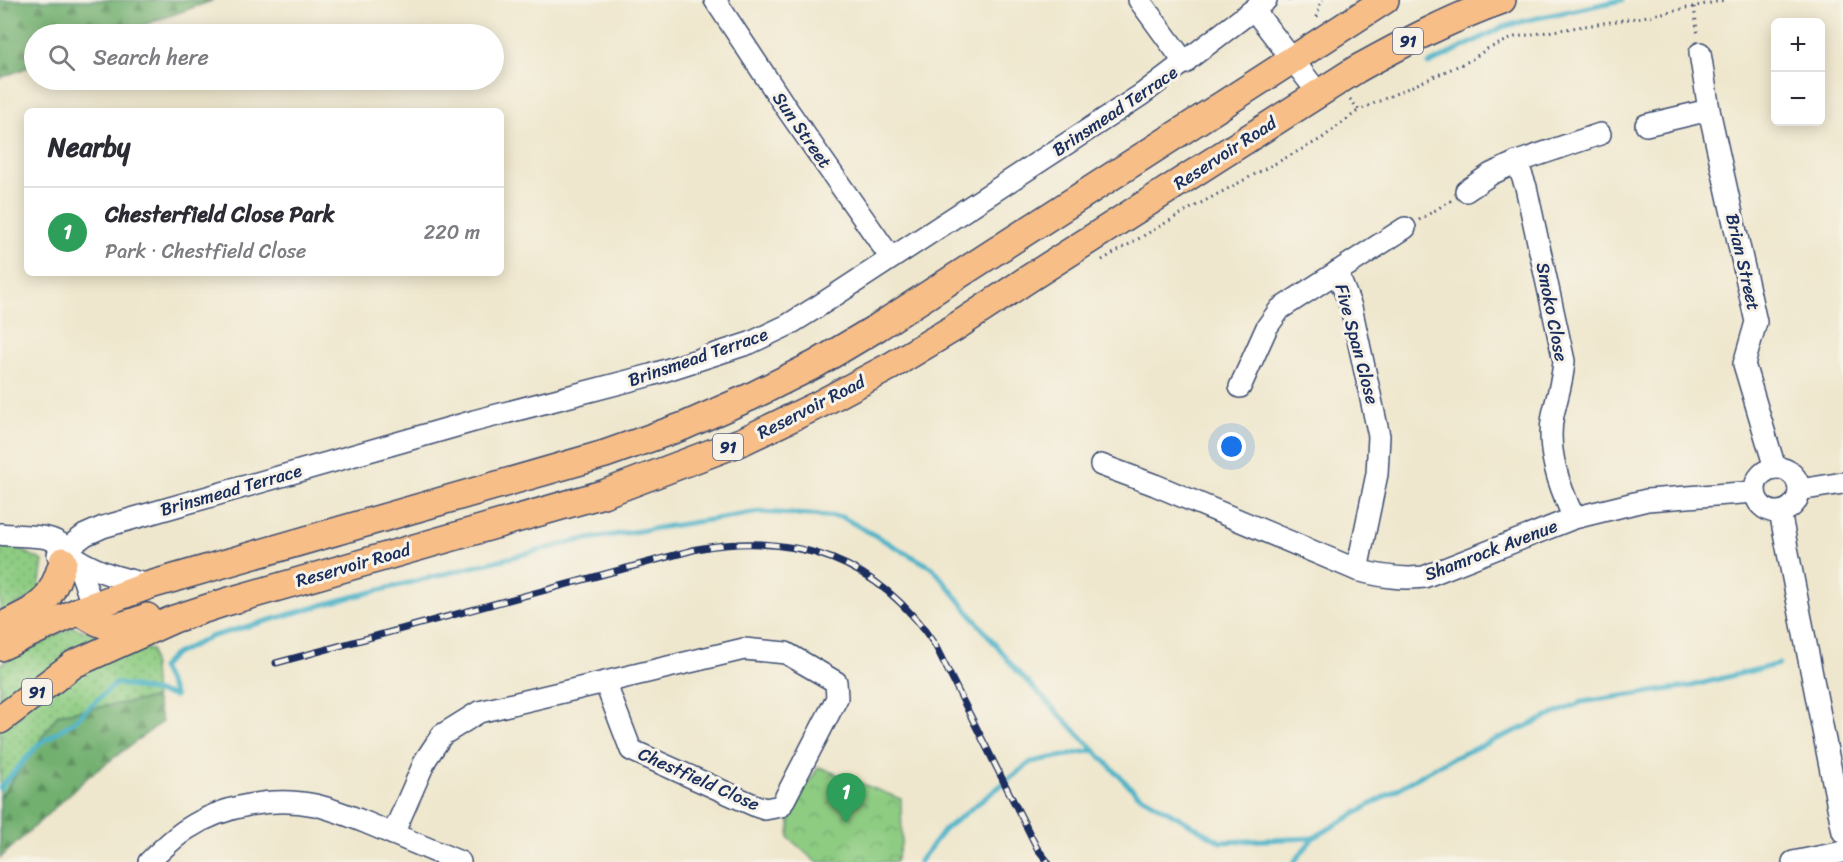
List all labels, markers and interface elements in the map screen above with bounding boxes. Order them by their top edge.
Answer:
map controls [1771,18,1825,126]
button: + [1771,18,1825,72]
search box [24,24,504,90]
road number: 91 [1393,28,1423,54]
text: Search here [93,38,209,77]
icon: search [45,41,78,74]
street label: Brinsmead Terrace [1045,57,1185,165]
button: − [1771,72,1825,126]
street label: Sun Street [764,85,840,175]
street label: Reservoir Road [1167,107,1284,199]
text: Nearby [48,124,130,170]
text: Chesterfield Close Park [105,195,334,234]
street label: Brian Street [1716,210,1770,314]
text: 1 [63,215,72,250]
text: 220 m [424,215,480,250]
text: Park · Chestfield Close [105,234,306,269]
street label: Smoko Close [1527,260,1577,364]
street label: Five Span Close [1326,280,1388,408]
street label: Brinsmead Terrace [624,318,773,396]
street label: Reservoir Road [751,365,872,448]
your location [1217,432,1246,461]
road number: 91 [713,434,743,460]
street label: Brinsmead Terrace [156,454,306,526]
street label: Shamrock Avenue [1420,510,1562,590]
street label: Reservoir Road [292,533,416,597]
road number: 91 [22,679,52,705]
street label: Chestfield Close [633,738,765,820]
pin: 1 [826,774,866,823]

